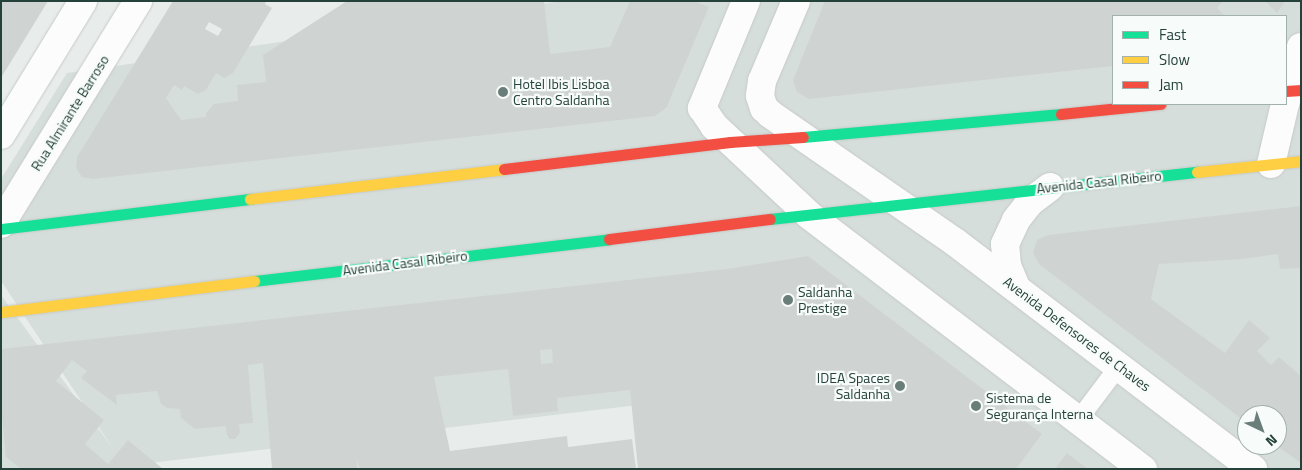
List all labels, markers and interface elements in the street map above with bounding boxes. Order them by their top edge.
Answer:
legend [1112,15,1287,105]
text: Fast [1159,23,1186,46]
text: Slow [1159,48,1190,71]
street label: Rua Almirante Barroso [28,52,112,174]
text: Jam [1159,73,1183,96]
place label: Hotel Ibis Lisboa Centro Saldanha [513,76,610,108]
marker: Hotel Ibis Lisboa Centro Saldanha [497,86,509,98]
street label: Avenida Casal Ribeiro [1036,167,1162,197]
street label: Avenida Casal Ribeiro [342,247,468,279]
street label: Avenida Defensores de Chaves [1000,273,1154,395]
place label: Saldanha Prestige [798,284,852,316]
marker: Saldanha Prestige [782,294,794,306]
place label: IDEA Spaces Saldanha [817,370,890,402]
marker: IDEA Spaces Saldanha [894,380,906,392]
place label: Sistema de Segurança Interna [986,390,1093,422]
marker: Sistema de Segurança Interna [970,400,982,412]
north arrow [1237,405,1287,455]
text: N [1261,430,1282,452]

